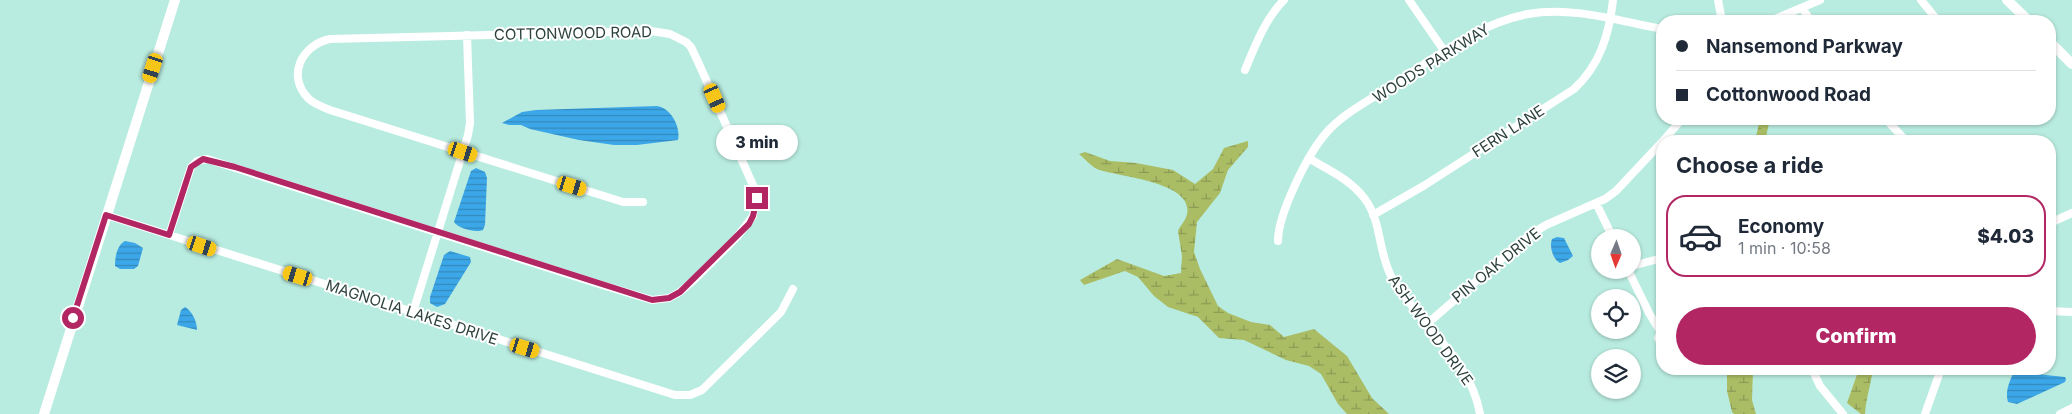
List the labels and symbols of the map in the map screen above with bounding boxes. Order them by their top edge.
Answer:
street label: WOODS PARKWAY [1369,19,1493,107]
street label: COTTONWOOD ROAD [494,22,652,44]
car [141,51,164,85]
car [702,81,727,115]
street label: FERN LANE [1468,101,1548,161]
callout: 3 min [716,126,798,160]
car [446,140,479,164]
car [555,174,588,198]
route end [746,187,768,209]
street label: PIN OAK DRIVE [1448,223,1544,307]
north arrow [1591,229,1641,279]
car [185,234,218,258]
car [281,264,314,288]
street label: ASH WOOD DRIVE [1385,271,1477,389]
street label: MAGNOLIA LAKES DRIVE [323,275,501,349]
route start [62,307,84,329]
car [508,336,541,360]

